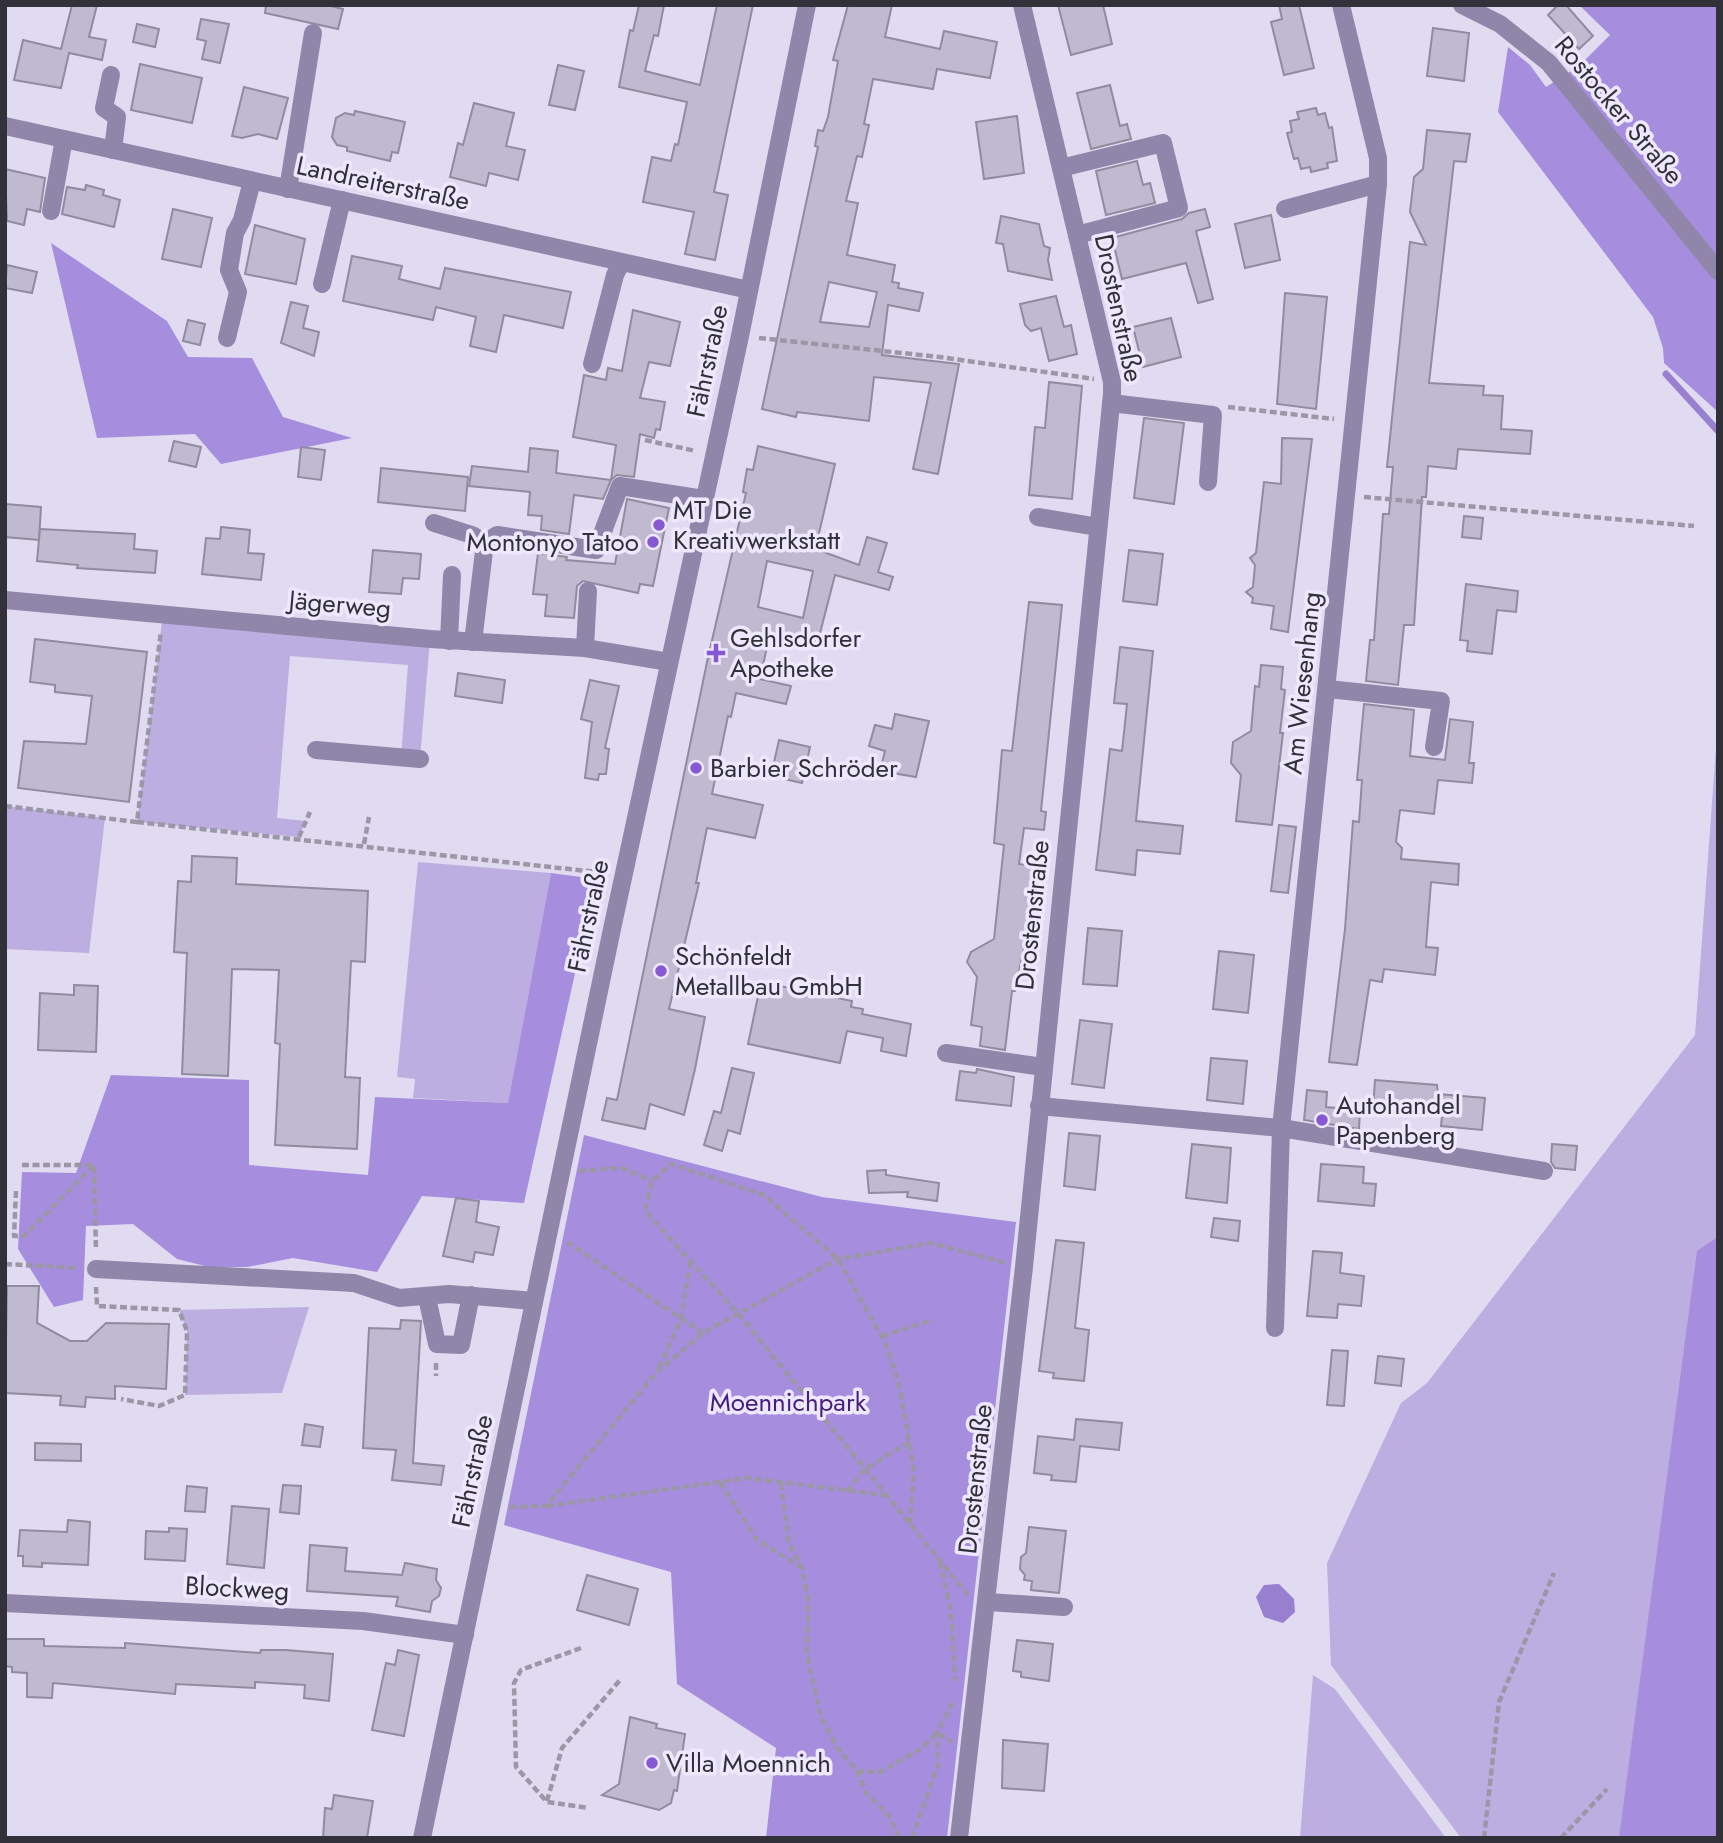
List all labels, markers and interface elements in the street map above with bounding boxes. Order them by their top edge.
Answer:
street label: Rostocker Straße [1546,28,1692,192]
street label: Landreiterstraße [293,146,473,220]
street label: Drostenstraße [1085,230,1153,386]
street label: Fährstraße [677,301,737,421]
place label: MT Die Kreativwerkstatt [673,491,841,559]
marker: MT Die Kreativwerkstatt [651,517,667,533]
place label: Montonyo Tatoo [466,523,639,561]
marker: Montonyo Tatoo [645,534,661,550]
street label: Jägerweg [284,580,393,627]
street label: Am Wiesenhang [1274,590,1330,776]
place label: Gehlsdorfer Apotheke [730,619,861,687]
marker: Gehlsdorfer Apotheke [708,645,724,661]
place label: Barbier Schröder [710,749,898,787]
marker: Barbier Schröder [688,760,704,776]
street label: Drostenstraße [1005,838,1059,992]
street label: Fährstraße [558,856,618,976]
place label: Schönfeldt Metallbau GmbH [675,937,863,1005]
marker: Schönfeldt Metallbau GmbH [653,963,669,979]
place label: Autohandel Papenberg [1336,1086,1461,1154]
marker: Autohandel Papenberg [1314,1112,1330,1128]
park label: Moennichpark [710,1383,867,1421]
street label: Drostenstraße [948,1402,1002,1556]
street label: Fährstraße [442,1411,502,1531]
street label: Blockweg [184,1566,290,1610]
place label: Villa Moennich [666,1744,831,1782]
marker: Villa Moennich [644,1755,660,1771]

